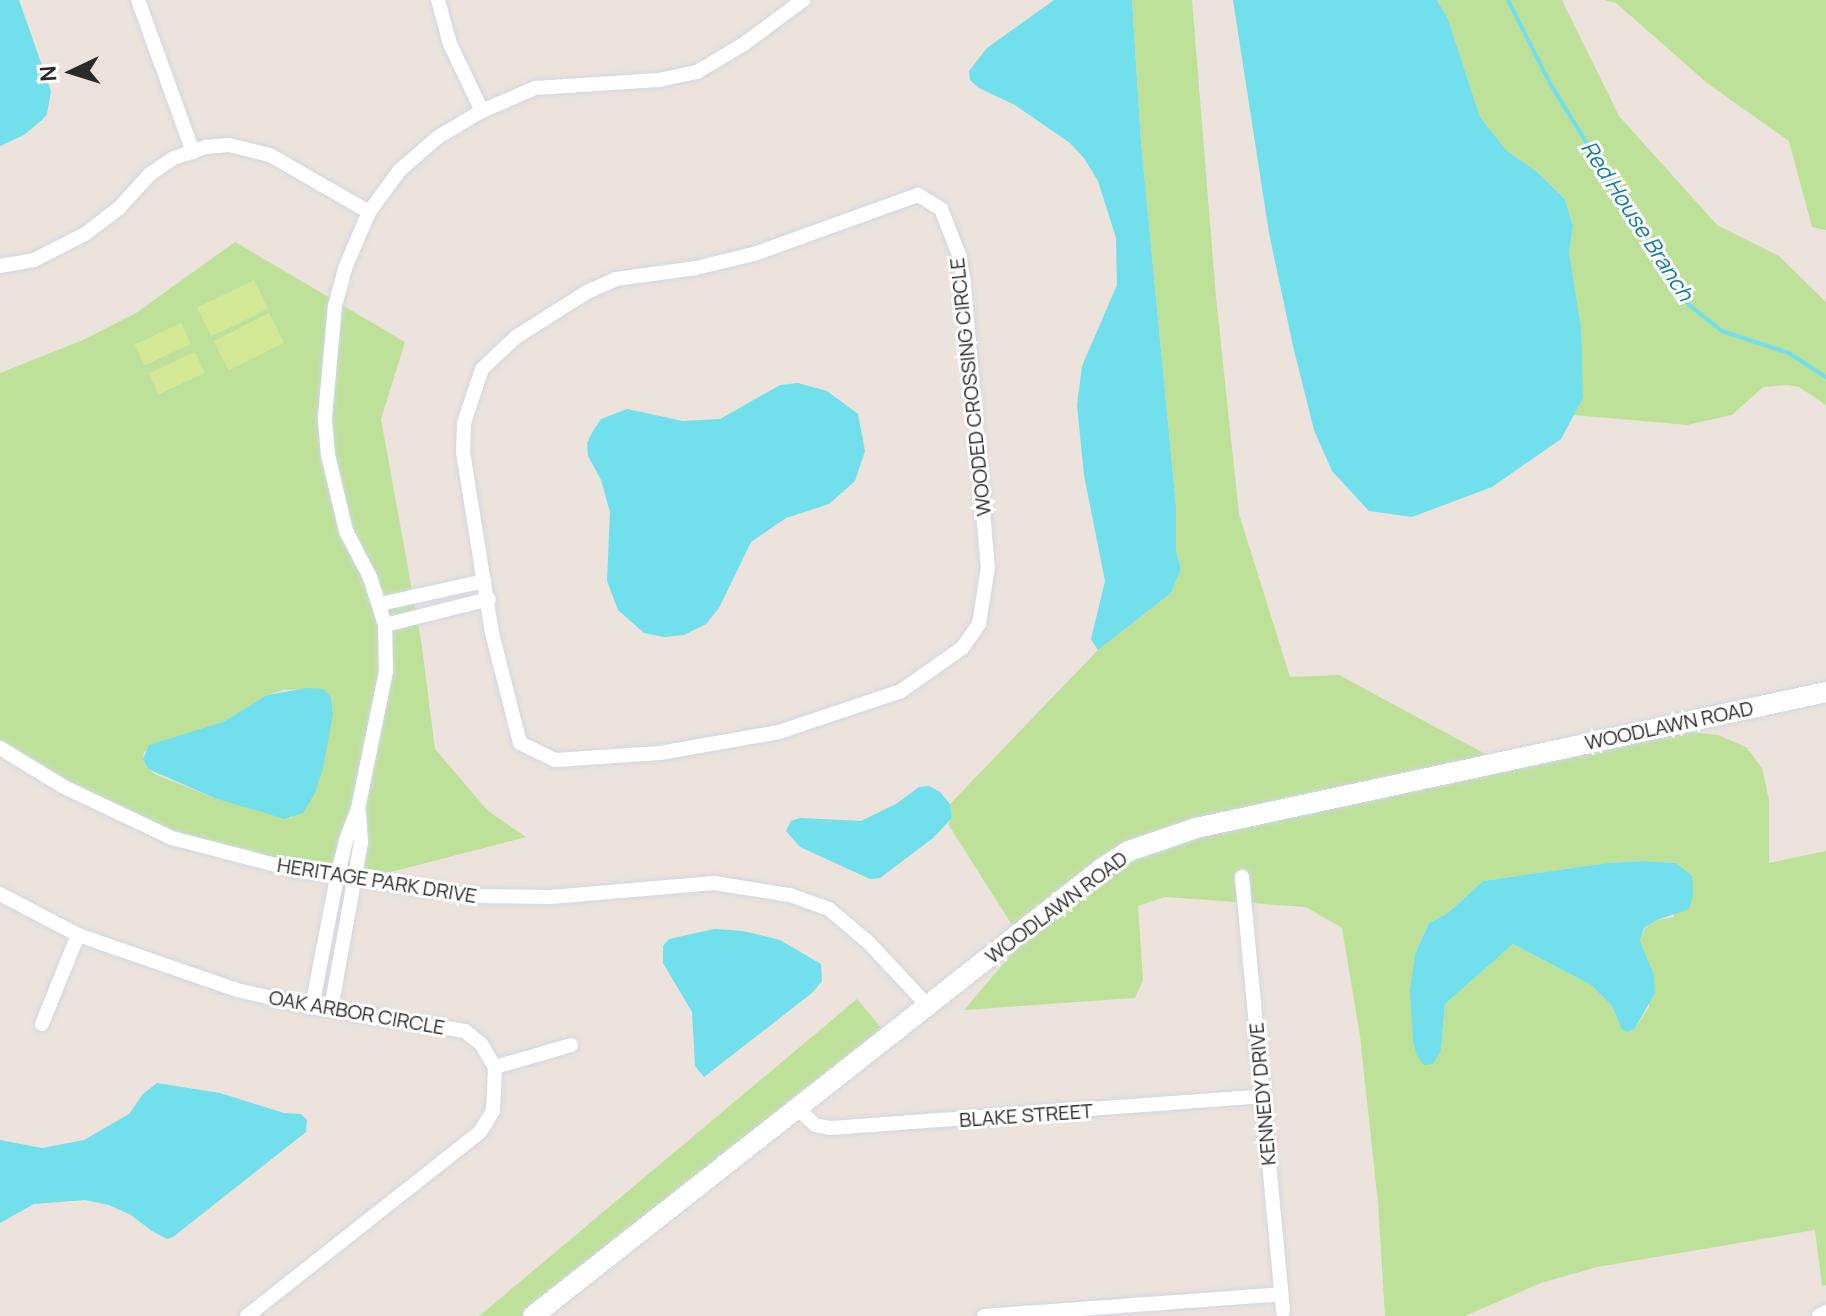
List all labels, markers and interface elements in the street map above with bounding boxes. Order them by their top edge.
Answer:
north arrow [32,32,112,112]
text: N [33,65,64,83]
water label: Red House Branch [1575,136,1699,306]
street label: WOODED CROSSING CIRCLE [944,257,996,517]
street label: WOODLAWN ROAD [1583,695,1755,755]
street label: WOODLAWN ROAD [980,846,1132,968]
street label: HERITAGE PARK DRIVE [275,852,479,908]
street label: OAK ARBOR CIRCLE [267,985,447,1039]
street label: KENNEDY DRIVE [1244,1021,1280,1167]
street label: BLAKE STREET [958,1098,1094,1132]

